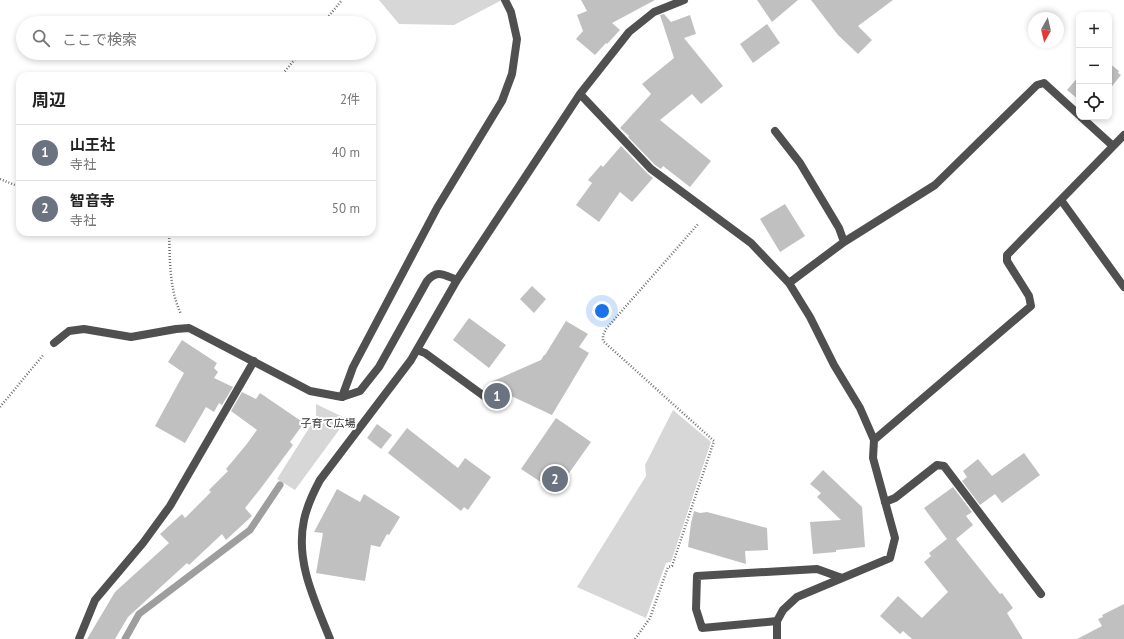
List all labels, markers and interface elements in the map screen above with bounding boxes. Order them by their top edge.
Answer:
north arrow [1028,12,1064,48]
map controls [1076,12,1112,120]
button: + [1076,12,1112,48]
search box [16,16,376,60]
icon: search [30,27,52,49]
text: ここで検索 [62,30,137,49]
button: − [1076,48,1112,84]
button: locate [1076,84,1112,120]
text: 周辺 [32,89,66,111]
text: 2件 [340,91,360,108]
text: 山王社 [70,135,115,154]
text: 1 [41,144,49,161]
text: 40 m [332,144,360,161]
text: 寺社 [70,156,96,173]
text: 智音寺 [70,191,115,210]
text: 2 [41,200,49,217]
text: 50 m [332,200,360,217]
text: 寺社 [70,212,96,229]
your location [592,301,612,321]
pin: 1 [484,381,510,411]
park label: 子育て広場 [301,416,356,430]
pin: 2 [542,464,568,494]

